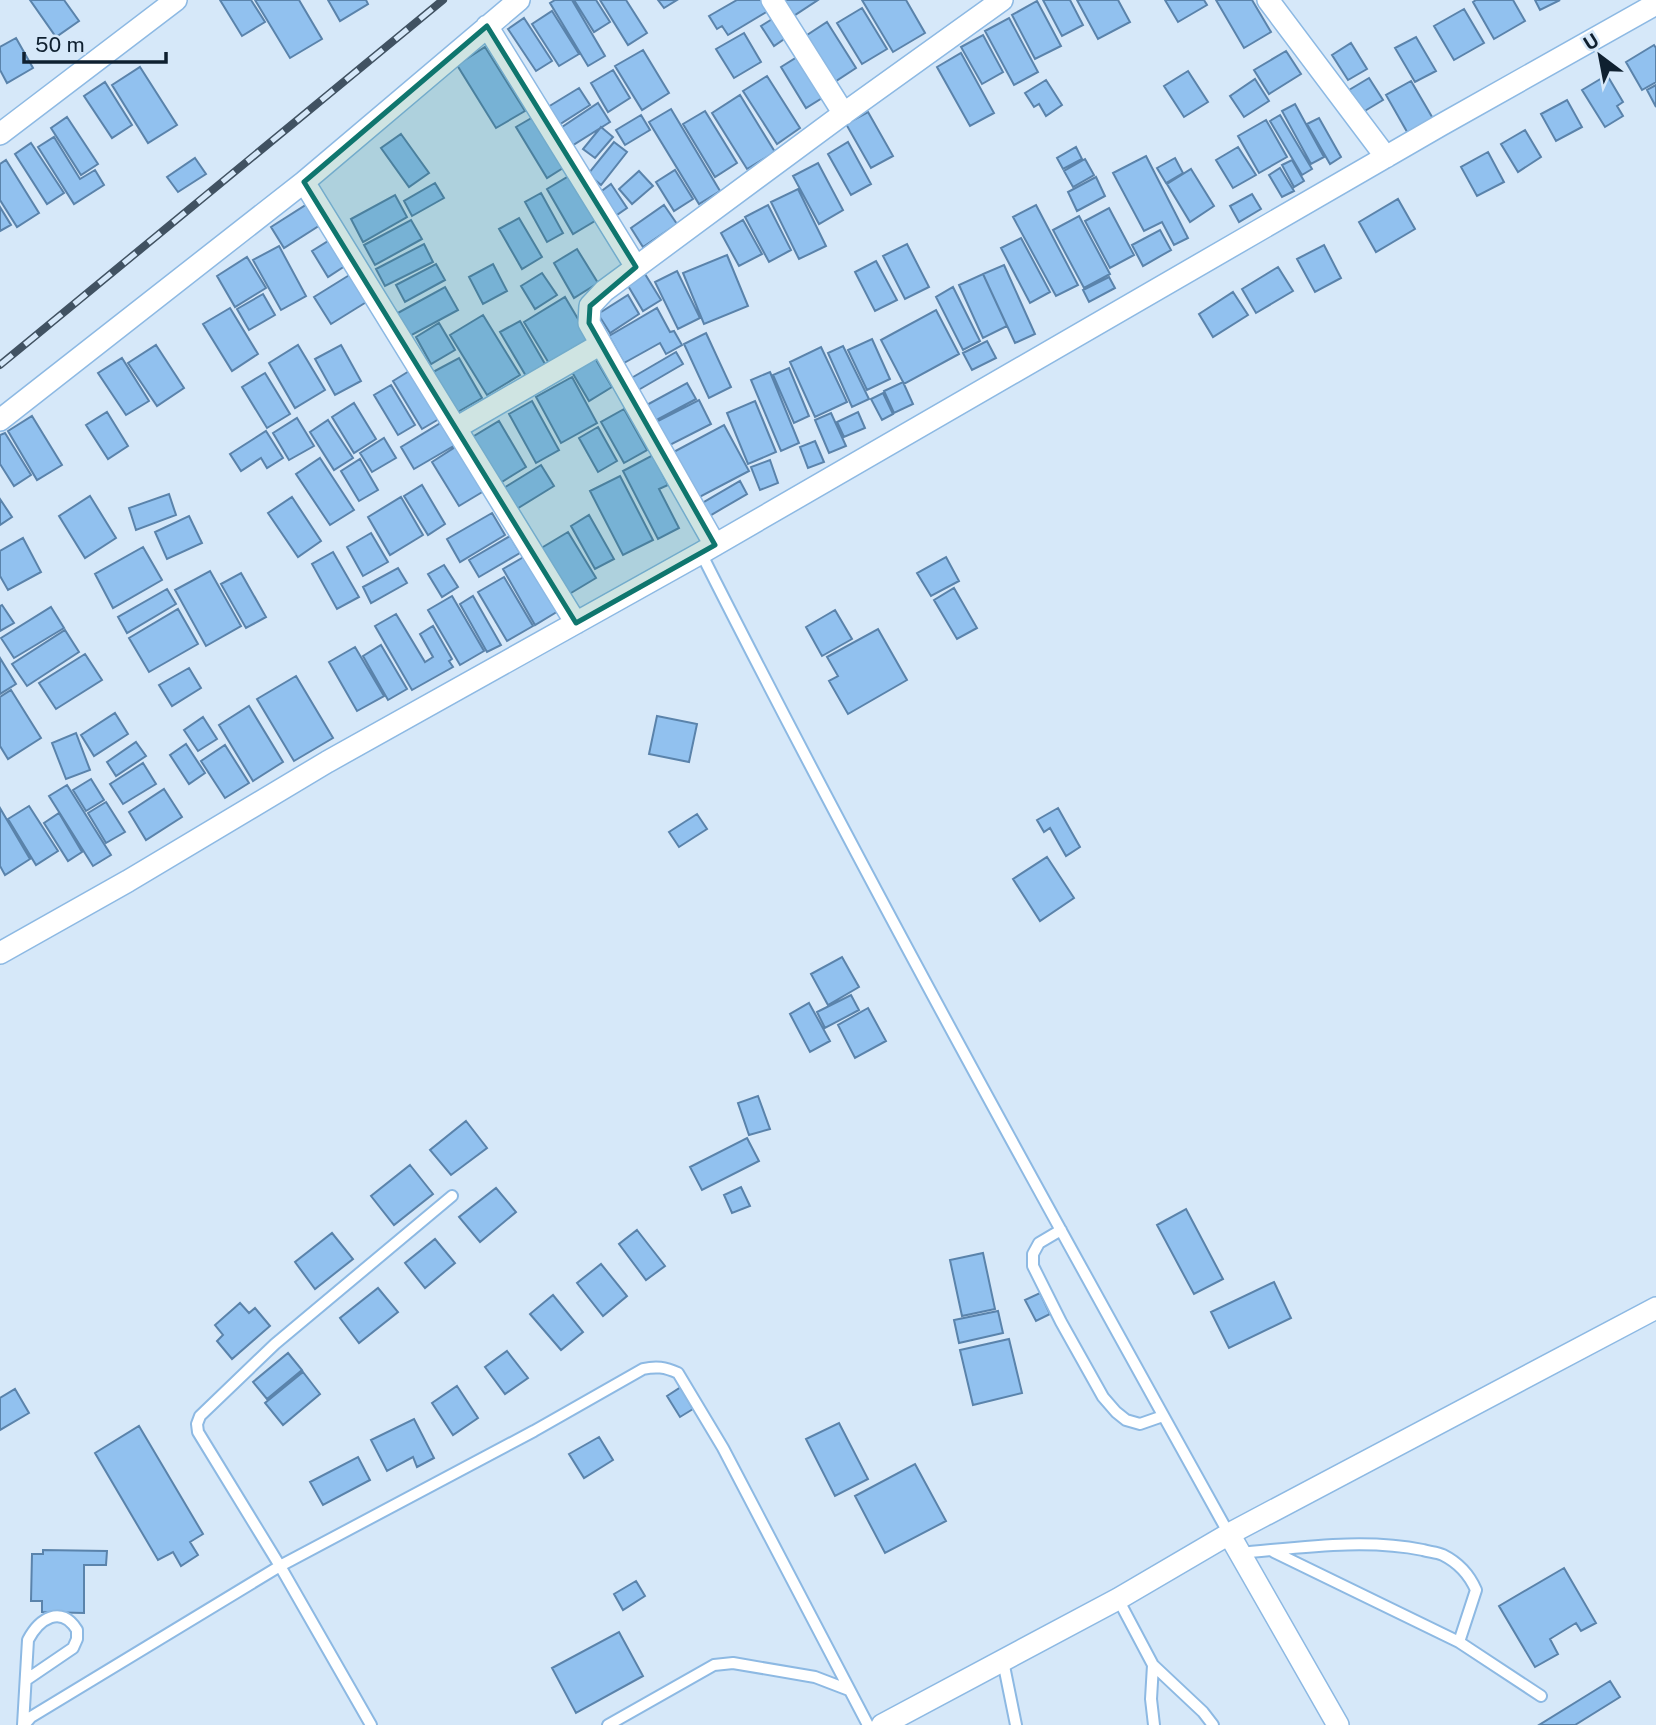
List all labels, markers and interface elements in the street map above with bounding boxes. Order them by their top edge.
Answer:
scale bar [24,21,166,65]
north arrow [1565,21,1635,91]
text: U [1579,29,1603,55]
text: 50 m [35,32,85,57]

